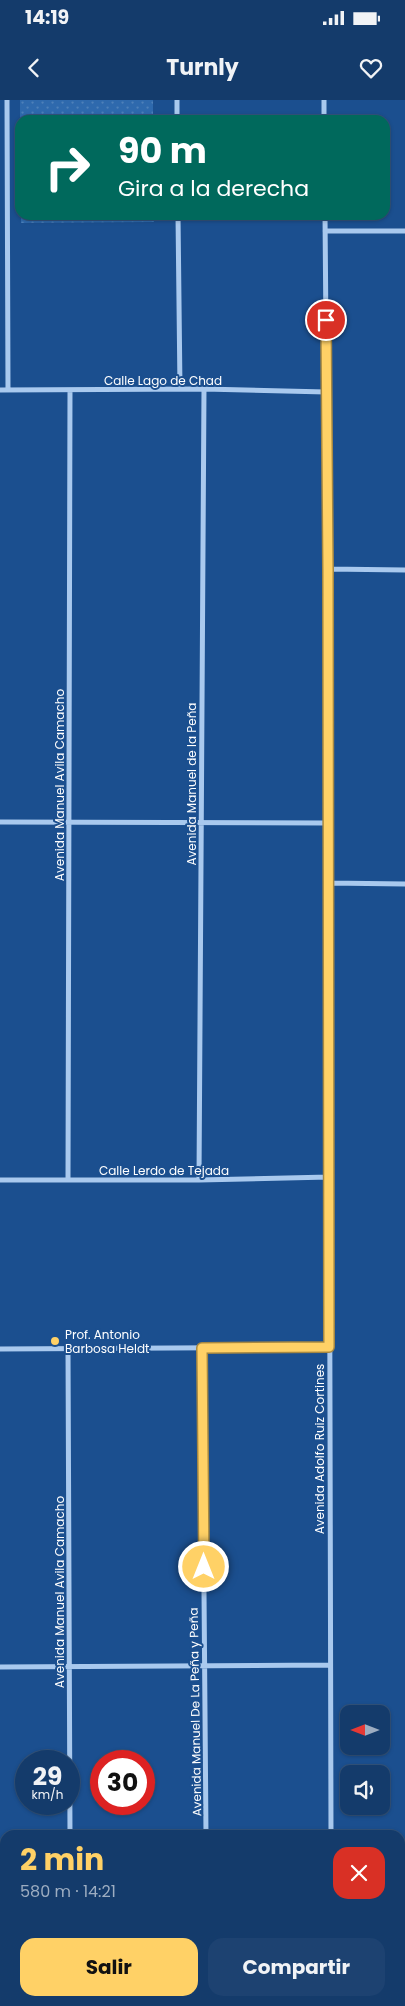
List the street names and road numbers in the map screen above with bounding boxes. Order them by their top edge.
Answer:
street label: Calle Lago de Chad [104,372,222,389]
street label: Avenida Manuel Avila Camacho [51,689,68,881]
street label: Avenida Manuel de la Peña [183,703,200,865]
street label: Calle Lerdo de Tejada [99,1162,229,1179]
street label: Avenida Adolfo Ruiz Cortines [311,1364,328,1534]
street label: Avenida Manuel Avila Camacho [51,1496,68,1688]
street label: Avenida Manuel De La Peña y Peña [185,1607,205,1817]

